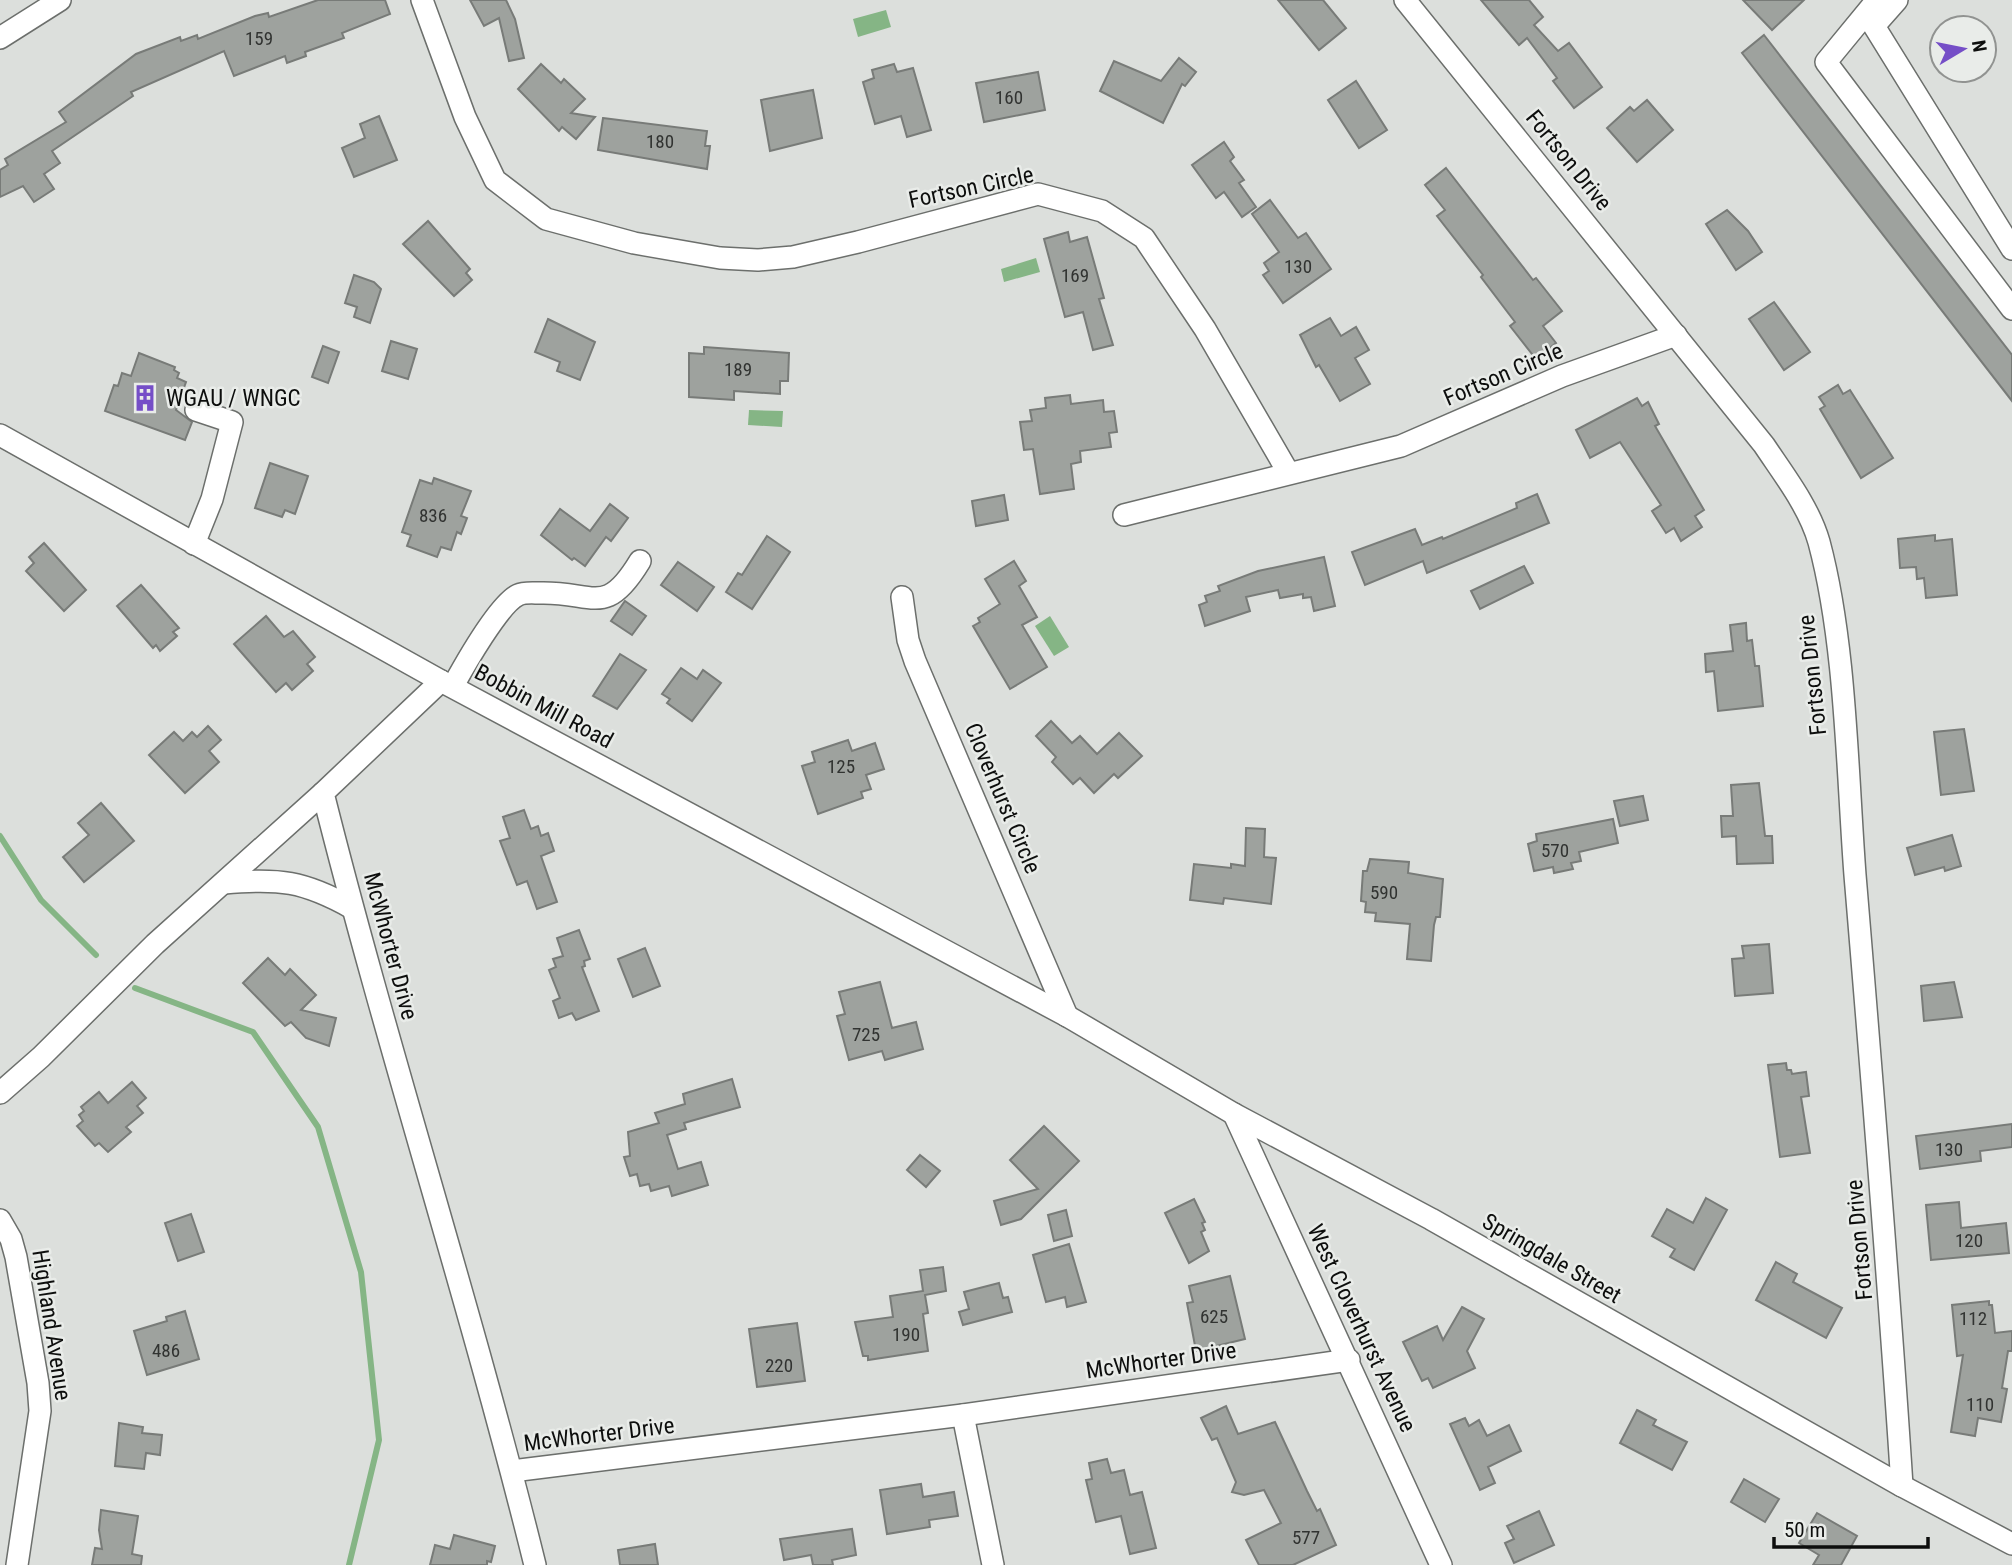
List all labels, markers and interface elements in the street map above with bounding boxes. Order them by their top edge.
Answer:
north arrow [1928,14,1998,84]
house number: 159 [245,27,273,50]
text: N [1967,38,1992,54]
house number: 160 [995,86,1023,109]
street label: Fortson Drive [1520,105,1617,216]
house number: 180 [646,130,674,153]
street label: Fortson Circle [906,161,1036,214]
house number: 130 [1284,255,1312,278]
house number: 169 [1061,264,1089,287]
street label: Fortson Circle [1439,337,1567,412]
house number: 189 [724,358,752,381]
building icon: WGAU / WNGC [130,383,160,413]
place label: WGAU / WNGC [166,385,301,412]
house number: 836 [419,504,447,527]
street label: Fortson Drive [1793,613,1832,737]
street label: Bobbin Mill Road [470,659,618,754]
street label: Cloverhurst Circle [959,719,1046,877]
house number: 125 [827,755,855,778]
house number: 570 [1541,839,1569,862]
street label: McWhorter Drive [358,869,423,1023]
house number: 590 [1370,881,1398,904]
house number: 725 [852,1023,880,1046]
house number: 130 [1935,1138,1963,1161]
street label: Fortson Drive [1841,1178,1878,1301]
street label: Springdale Street [1478,1208,1626,1309]
street label: West Cloverhurst Avenue [1302,1220,1421,1436]
house number: 120 [1955,1229,1983,1252]
street label: Highland Avenue [26,1248,77,1402]
house number: 625 [1200,1305,1228,1328]
house number: 112 [1959,1307,1987,1330]
house number: 190 [892,1323,920,1346]
street label: McWhorter Drive [1084,1337,1238,1384]
house number: 486 [152,1339,180,1362]
house number: 220 [765,1354,793,1377]
house number: 110 [1966,1393,1994,1416]
street label: McWhorter Drive [522,1412,676,1457]
scale bar [1774,1506,1928,1550]
text: 50 m [1784,1518,1825,1542]
house number: 577 [1292,1526,1320,1549]

